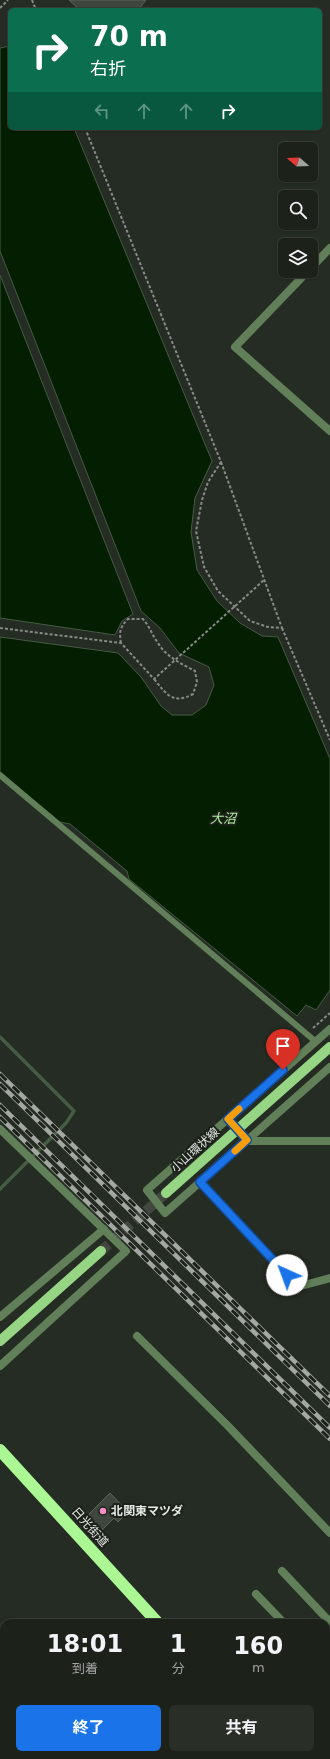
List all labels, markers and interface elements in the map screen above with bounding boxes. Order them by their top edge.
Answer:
text: 70 m [90,20,168,53]
icon: right [24,24,76,76]
text: 右折 [90,58,126,79]
icon: left [91,100,113,122]
icon: ahead [133,100,155,122]
icon: ahead [175,100,197,122]
icon: right [217,100,239,122]
north arrow [278,142,318,182]
map controls [278,142,318,278]
button: search [278,190,318,230]
button: layers [278,238,318,278]
water label: 大沼 [210,811,238,826]
pin [266,1029,300,1070]
icon: arrive [272,1035,294,1057]
street label: 小山環状線 [168,1125,222,1175]
position arrow [266,1254,308,1296]
street label: 日光街道 [69,1504,111,1550]
place label: 北関東マツダ [111,1504,183,1518]
marker: 北関東マツダ [98,1506,108,1516]
text: 18:01 [47,1630,123,1658]
text: 1 [170,1630,186,1658]
text: 160 [233,1632,283,1660]
text: m [252,1660,265,1675]
text: 到着 [72,1661,98,1676]
text: 分 [172,1661,185,1676]
button: 終了 [16,1705,161,1751]
button: 共有 [169,1705,314,1751]

